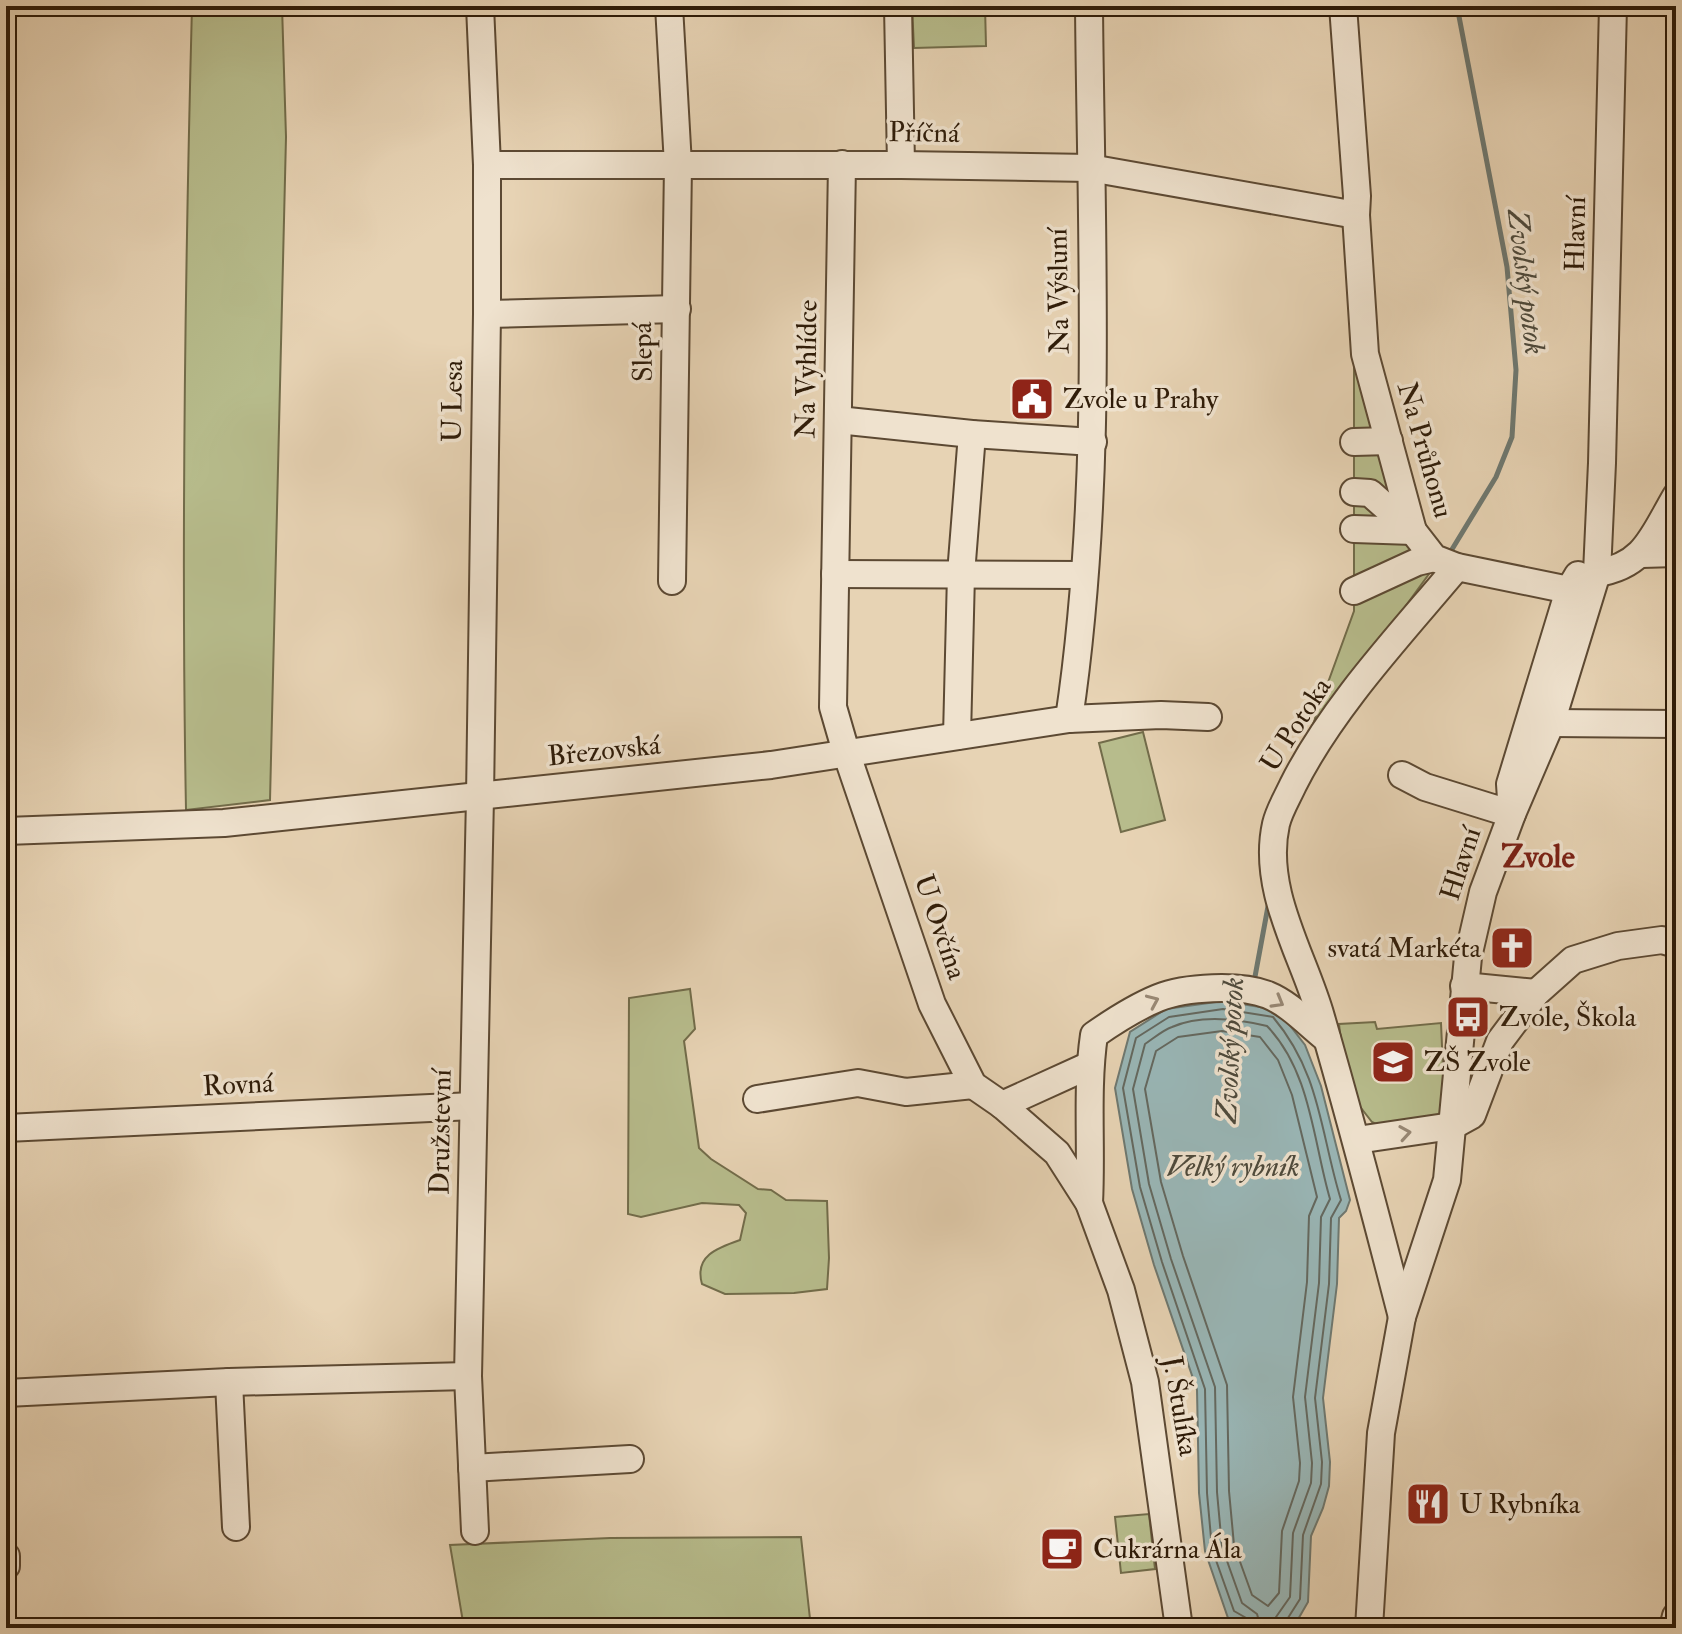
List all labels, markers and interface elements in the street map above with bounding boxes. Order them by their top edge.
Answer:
street label: Příčná [888,115,960,151]
street label: Hlavní [1558,194,1594,272]
water label: Zvolský potok [1499,205,1553,357]
street label: Na Výsluní [1040,225,1078,354]
street label: Na Vyhlídce [788,299,826,439]
street label: Slepá [625,321,661,382]
street label: U Lesa [435,359,471,443]
public building icon: Zvole u Prahy [1008,375,1056,423]
street label: Na Průhonu [1389,378,1461,522]
place label: Zvole u Prahy [1063,382,1219,417]
street label: U Potoka [1253,671,1340,779]
street label: Březovská [546,728,663,774]
street label: Hlavní [1433,820,1490,905]
district label: Zvole [1501,837,1575,877]
street label: U Ovčína [906,870,974,985]
church icon: svatá Markéta [1488,924,1536,972]
place label: svatá Markéta [1327,931,1481,966]
water label: Zvolský potok [1208,976,1252,1126]
one-way arrow [1269,992,1284,1008]
bus stop icon: Zvole, Škola [1444,993,1492,1041]
one-way arrow [1145,995,1159,1011]
place label: Zvole, Škola [1499,1000,1637,1035]
school or university icon: ZŠ Zvole [1369,1038,1417,1086]
place label: ZŠ Zvole [1424,1045,1531,1080]
street label: Rovná [202,1066,275,1104]
street label: Družstevní [422,1066,460,1195]
one-way arrow [1398,1125,1411,1142]
water label: Velký rybník [1166,1148,1300,1185]
street label: J. Štulíka [1154,1352,1206,1459]
restaurant icon: U Rybníka [1404,1480,1452,1528]
place label: U Rybníka [1459,1487,1581,1522]
cafe icon: Cukrárna Ála [1038,1525,1086,1573]
place label: Cukrárna Ála [1093,1532,1242,1567]

